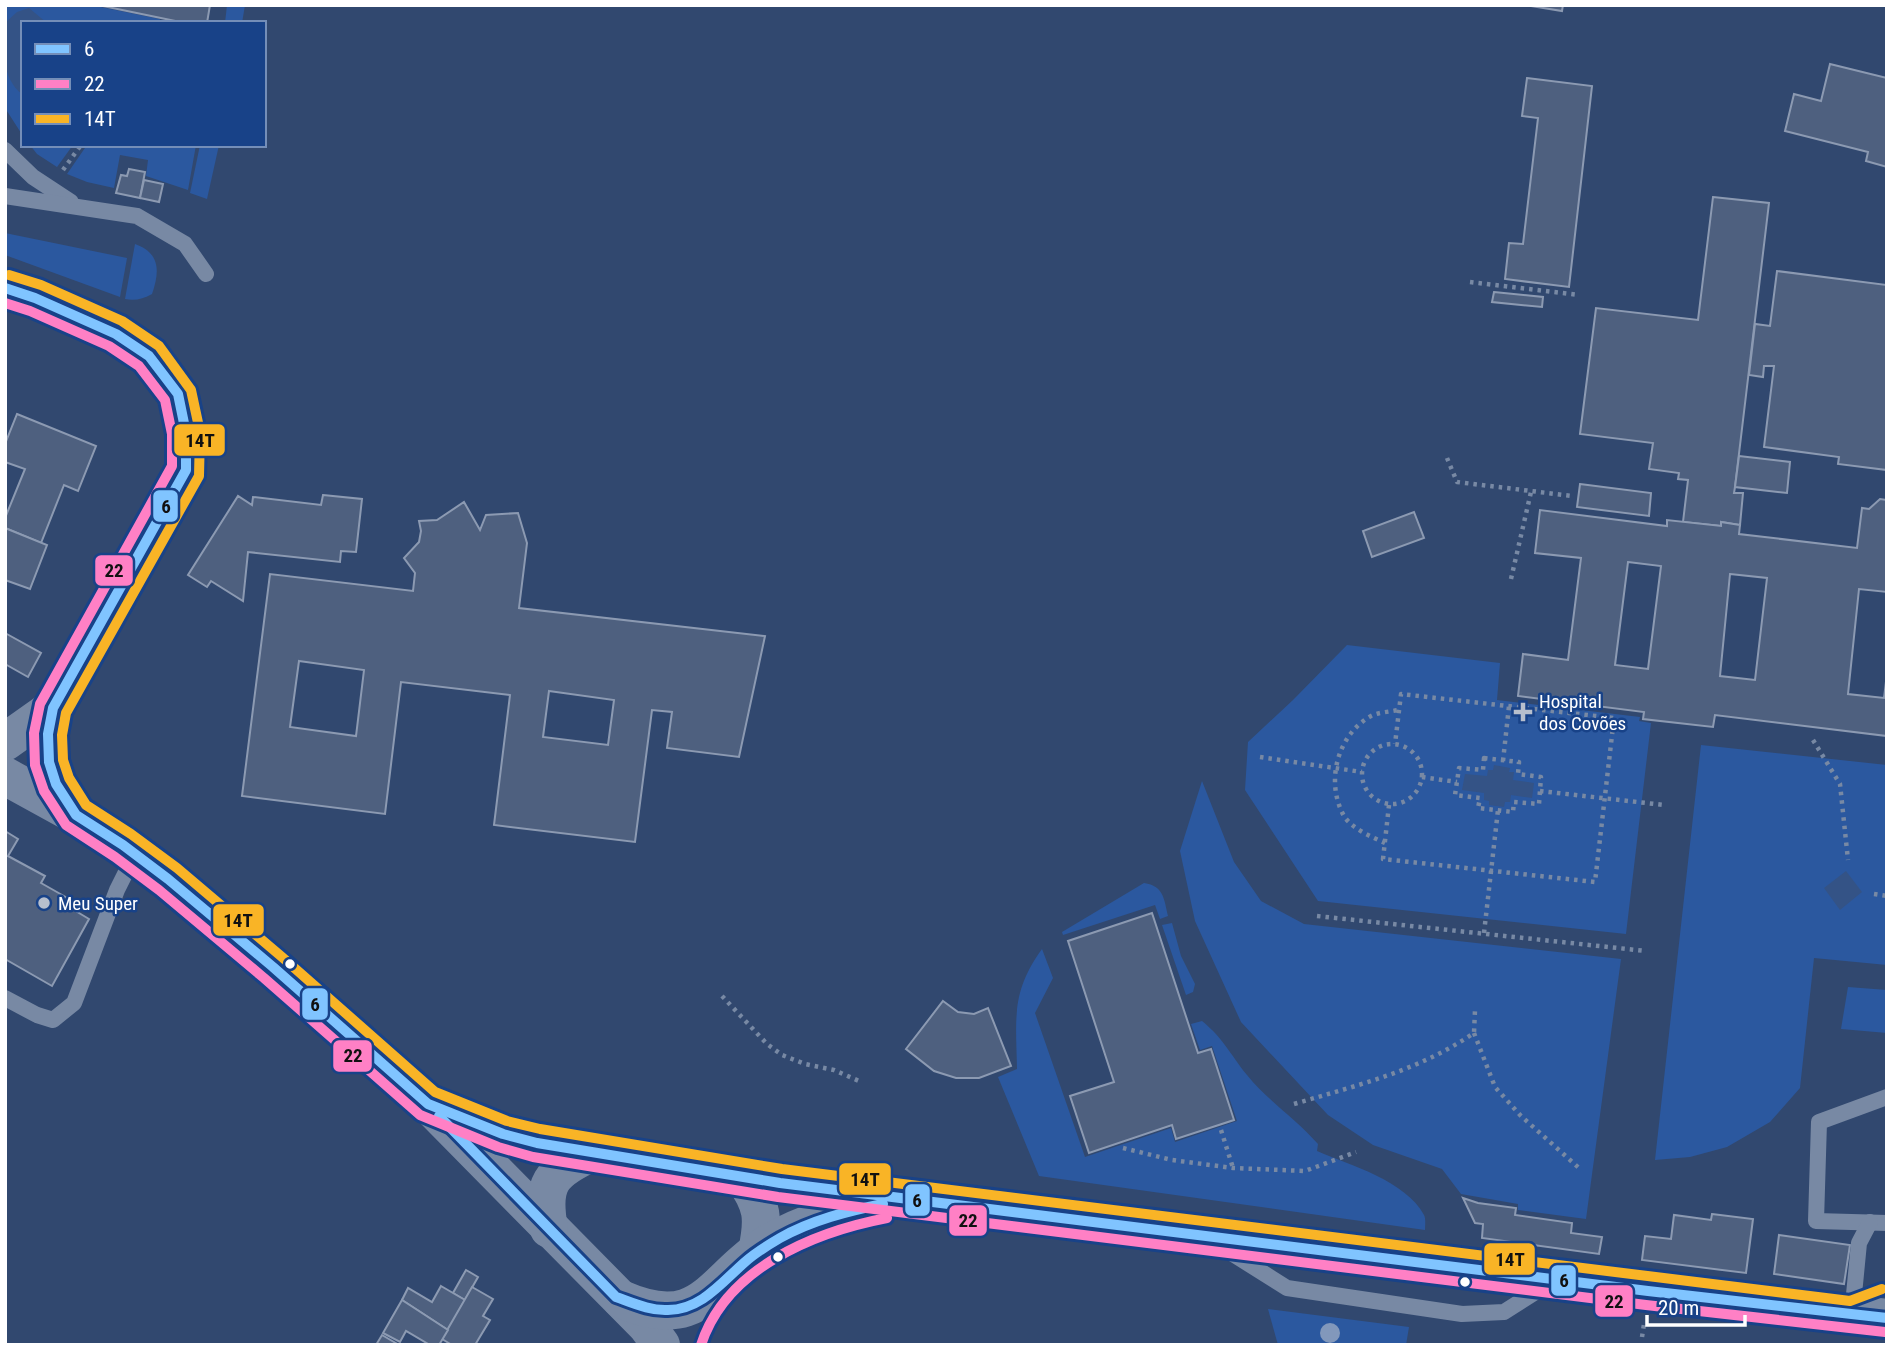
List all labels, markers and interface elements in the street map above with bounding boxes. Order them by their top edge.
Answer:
legend [21,21,266,147]
text: 6 [84,37,94,61]
text: 22 [84,72,105,96]
text: 14T [84,107,116,131]
line badge: 14T [173,423,226,457]
text: 14T [185,429,215,452]
line badge: 6 [152,489,179,523]
text: 6 [161,495,171,518]
line badge: 22 [94,554,134,587]
text: 22 [104,559,124,582]
place label: Hospital dos Covões [1539,690,1626,735]
marker: Hospital dos Covões [1513,702,1533,722]
place label: Meu Super [58,892,138,915]
marker: Meu Super [36,895,52,911]
line badge: 14T [212,903,265,937]
text: 14T [223,909,253,932]
unlabelled marker [283,957,297,971]
line badge: 6 [301,987,329,1021]
text: 6 [310,993,320,1016]
line badge: 22 [332,1039,373,1073]
text: 22 [343,1044,363,1067]
line badge: 14T [838,1162,892,1196]
text: 14T [850,1168,880,1191]
line badge: 6 [904,1183,931,1217]
text: 6 [912,1189,922,1212]
line badge: 22 [948,1204,988,1237]
text: 22 [958,1209,978,1232]
line badge: 14T [1483,1242,1536,1276]
text: 14T [1495,1248,1525,1271]
unlabelled marker [771,1250,785,1264]
line badge: 6 [1550,1264,1577,1297]
text: 6 [1559,1269,1569,1292]
unlabelled marker [1458,1275,1472,1289]
line badge: 22 [1594,1284,1634,1318]
scale bar [1647,1284,1745,1328]
text: 22 [1604,1290,1624,1313]
text: 20 m [1658,1296,1699,1320]

